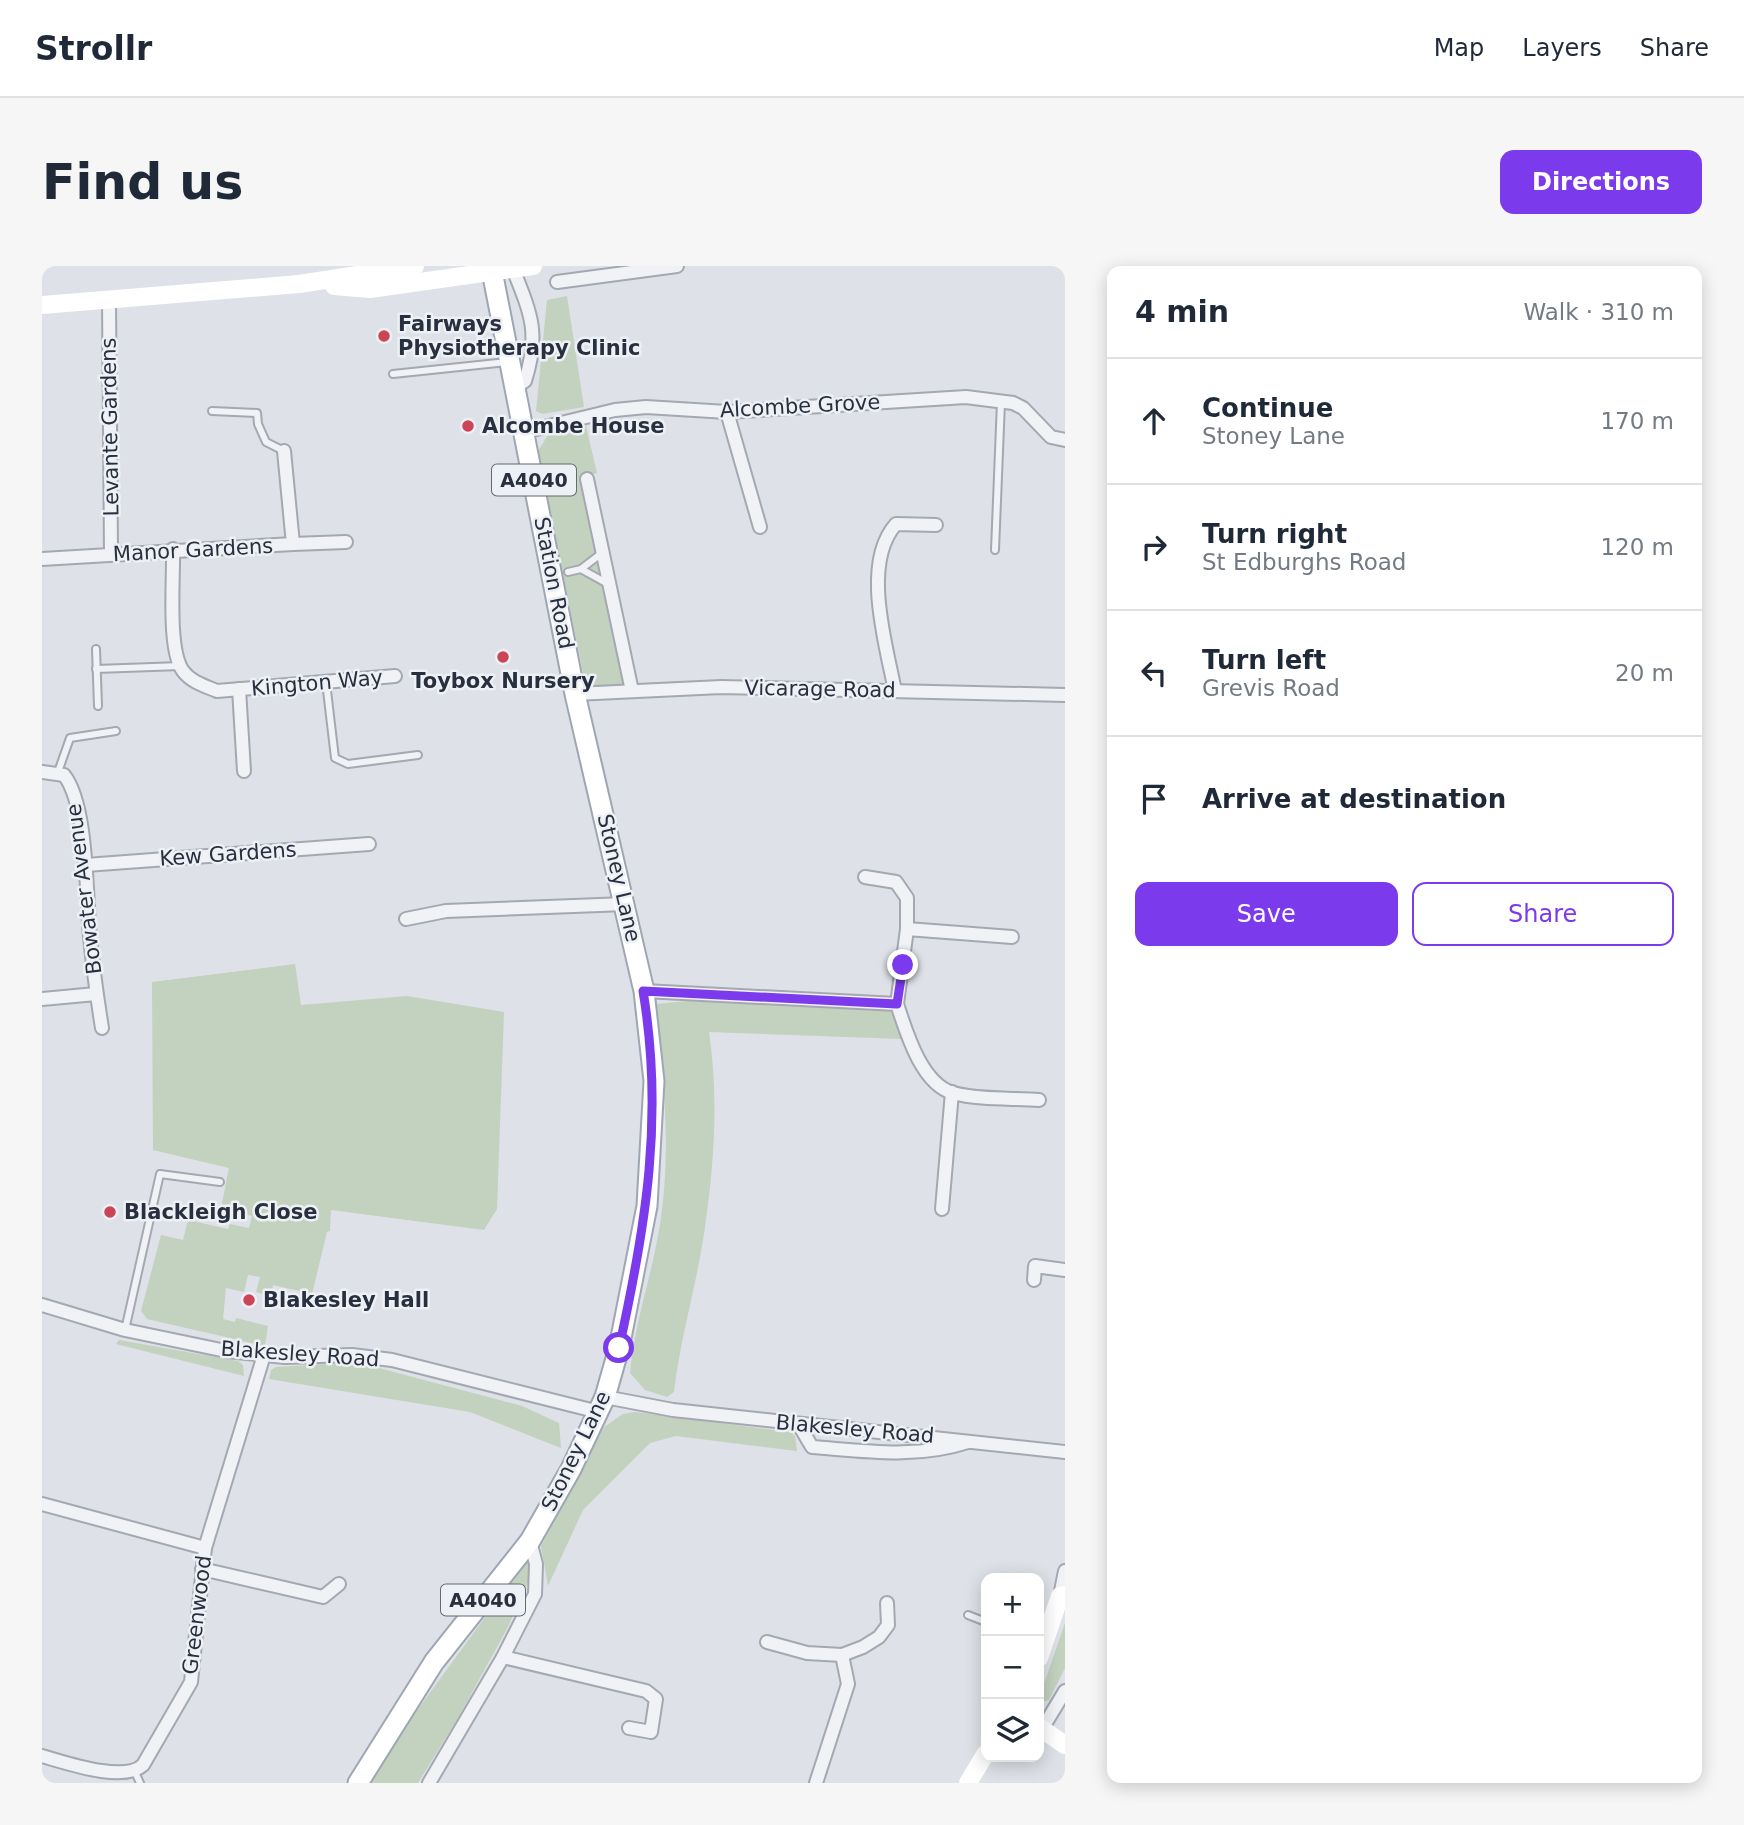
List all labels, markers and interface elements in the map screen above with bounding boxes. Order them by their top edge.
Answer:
text: Strollr [35,29,152,68]
text: Map [1434,34,1484,62]
text: Layers [1522,34,1602,62]
text: Share [1640,34,1709,62]
button: Directions [1500,150,1702,214]
text: Find us [42,154,243,211]
text: 4 min [1135,294,1229,329]
text: Walk · 310 m [1523,299,1674,325]
place label: Fairways Physiotherapy Clinic [398,312,640,360]
marker: Fairways Physiotherapy Clinic [376,328,392,344]
street label: Levante Gardens [96,338,124,516]
street label: Alcombe Grove [719,390,881,422]
text: Continue [1202,393,1333,423]
icon: ahead [1135,402,1173,440]
text: 170 m [1600,408,1674,434]
place label: Alcombe House [482,414,665,438]
marker: Alcombe House [460,418,476,434]
text: Stoney Lane [1202,423,1345,449]
road number: A4040 [492,464,576,496]
street label: Station Road [529,515,579,651]
text: Turn right [1202,519,1347,549]
icon: right [1135,528,1173,566]
street label: Manor Gardens [112,534,274,566]
text: 120 m [1600,534,1674,560]
text: St Edburghs Road [1202,549,1406,575]
text: Turn left [1202,645,1326,675]
marker: Toybox Nursery [495,649,511,665]
icon: left [1135,654,1173,692]
text: 20 m [1615,660,1674,686]
street label: Kington Way [250,665,384,701]
place label: Toybox Nursery [411,669,595,693]
text: Grevis Road [1202,675,1340,701]
street label: Vicarage Road [744,676,896,702]
icon: arrive [1135,780,1173,818]
text: Arrive at destination [1202,784,1506,814]
street label: Bowater Avenue [62,802,106,976]
street label: Stoney Lane [593,812,645,944]
street label: Kew Gardens [159,837,297,871]
button: Save [1135,882,1398,946]
button: Share [1412,882,1674,946]
route end [887,949,918,980]
place label: Blackleigh Close [124,1200,318,1224]
marker: Blackleigh Close [102,1204,118,1220]
place label: Blakesley Hall [263,1288,429,1312]
marker: Blakesley Hall [241,1292,257,1308]
route start [603,1332,634,1363]
street label: Blakesley Road [220,1336,380,1372]
street label: Stoney Lane [537,1387,615,1515]
street label: Blakesley Road [775,1410,935,1448]
street label: Greenwood [178,1554,216,1676]
map controls [981,1573,1044,1762]
button: + [981,1573,1044,1636]
road number: A4040 [441,1584,525,1616]
button: − [981,1636,1044,1699]
button: layers [981,1699,1044,1762]

